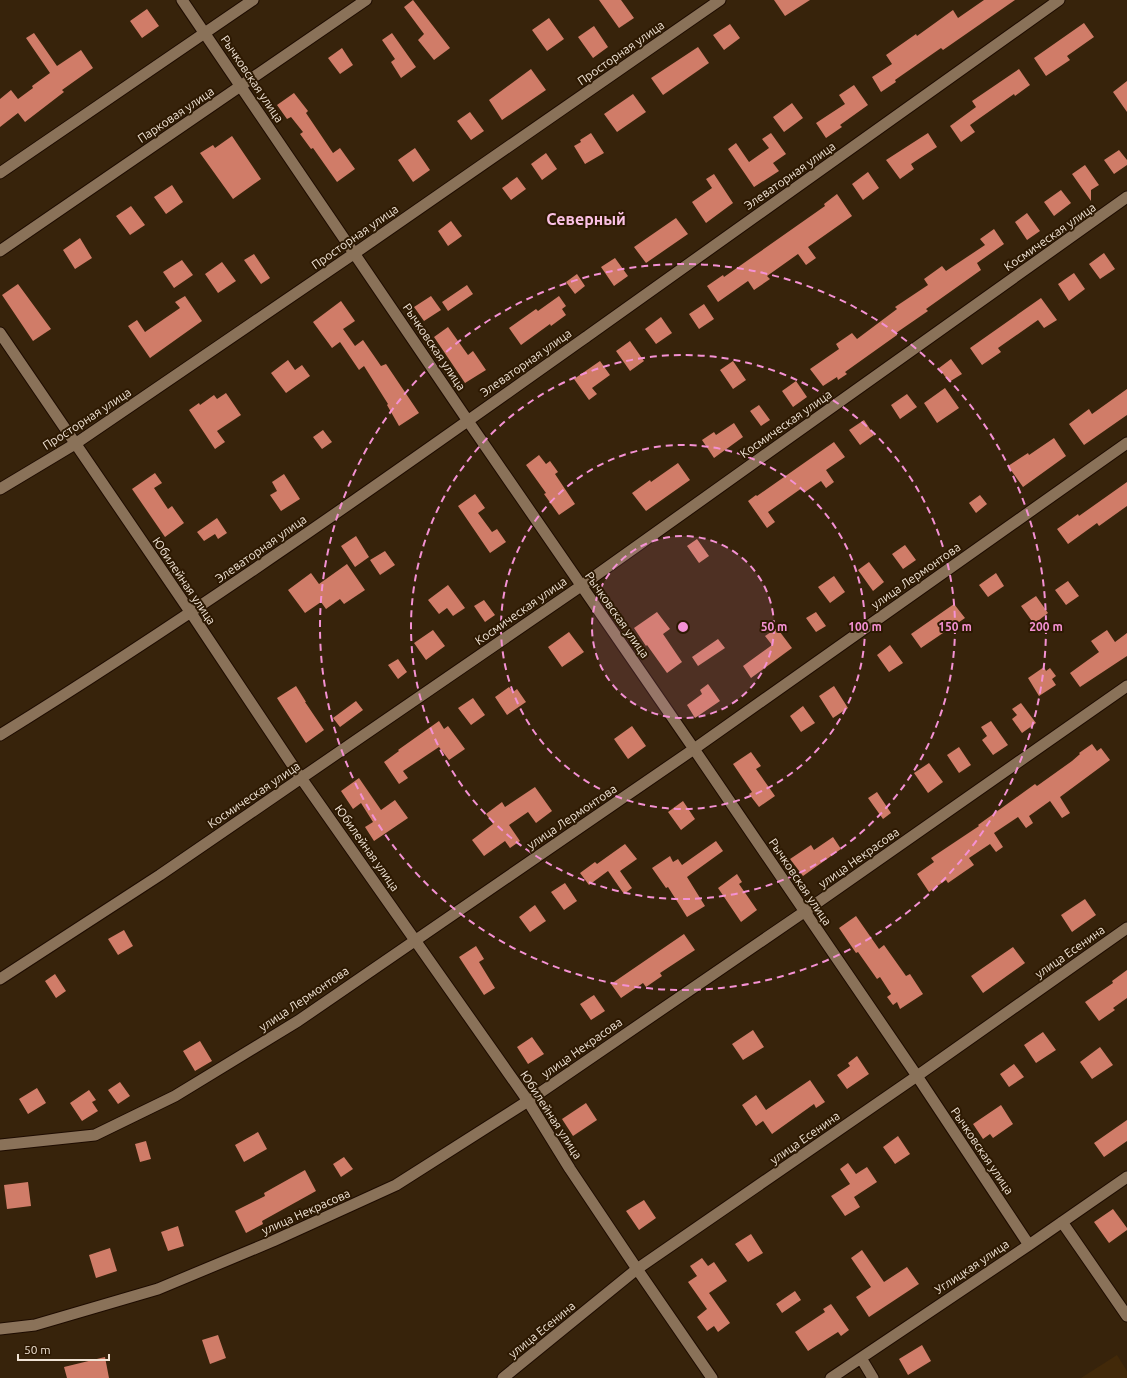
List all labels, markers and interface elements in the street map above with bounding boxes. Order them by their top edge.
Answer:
street label: Просторная улица [575,18,666,87]
street label: Рычковская улица [219,33,286,125]
street label: Парковая улица [135,84,216,145]
street label: Элеваторная улица [742,139,838,212]
street label: Космическая улица [1002,200,1098,273]
street label: Просторная улица [309,202,400,271]
district label: Северный [546,210,626,228]
street label: Рычковская улица [401,301,468,393]
street label: Элеваторная улица [478,326,574,399]
street label: Просторная улица [40,385,133,452]
street label: Космическая улица [738,387,834,460]
street label: Элеваторная улица [213,512,309,585]
street label: Юбилейная улица [150,535,218,627]
street label: улица Лермонтова [869,540,963,611]
street label: Рычковская улица [583,569,652,660]
street label: Космическая улица [473,574,569,647]
centre of rings [676,620,690,634]
text: 50 m [761,620,787,633]
text: 100 m [848,620,882,633]
text: 150 m [938,620,972,633]
text: 200 m [1029,620,1063,633]
street label: Космическая улица [205,759,302,830]
street label: улица Лермонтова [524,782,619,851]
street label: Юбилейная улица [333,802,402,893]
street label: улица Некрасова [816,825,901,890]
street label: Рычковская улица [767,836,834,928]
street label: улица Есенина [1032,923,1107,980]
street label: улица Лермонтова [256,964,351,1033]
street label: улица Некрасова [539,1015,624,1080]
street label: Юбилейная улица [518,1068,585,1161]
street label: Рычковская улица [949,1105,1016,1197]
street label: улица Есенина [767,1109,842,1166]
street label: улица Некрасова [260,1186,352,1237]
street label: Углицкая улица [932,1237,1011,1296]
street label: улица Есенина [506,1299,578,1360]
scale bar [18,1336,109,1362]
text: 50 m [24,1343,51,1356]

